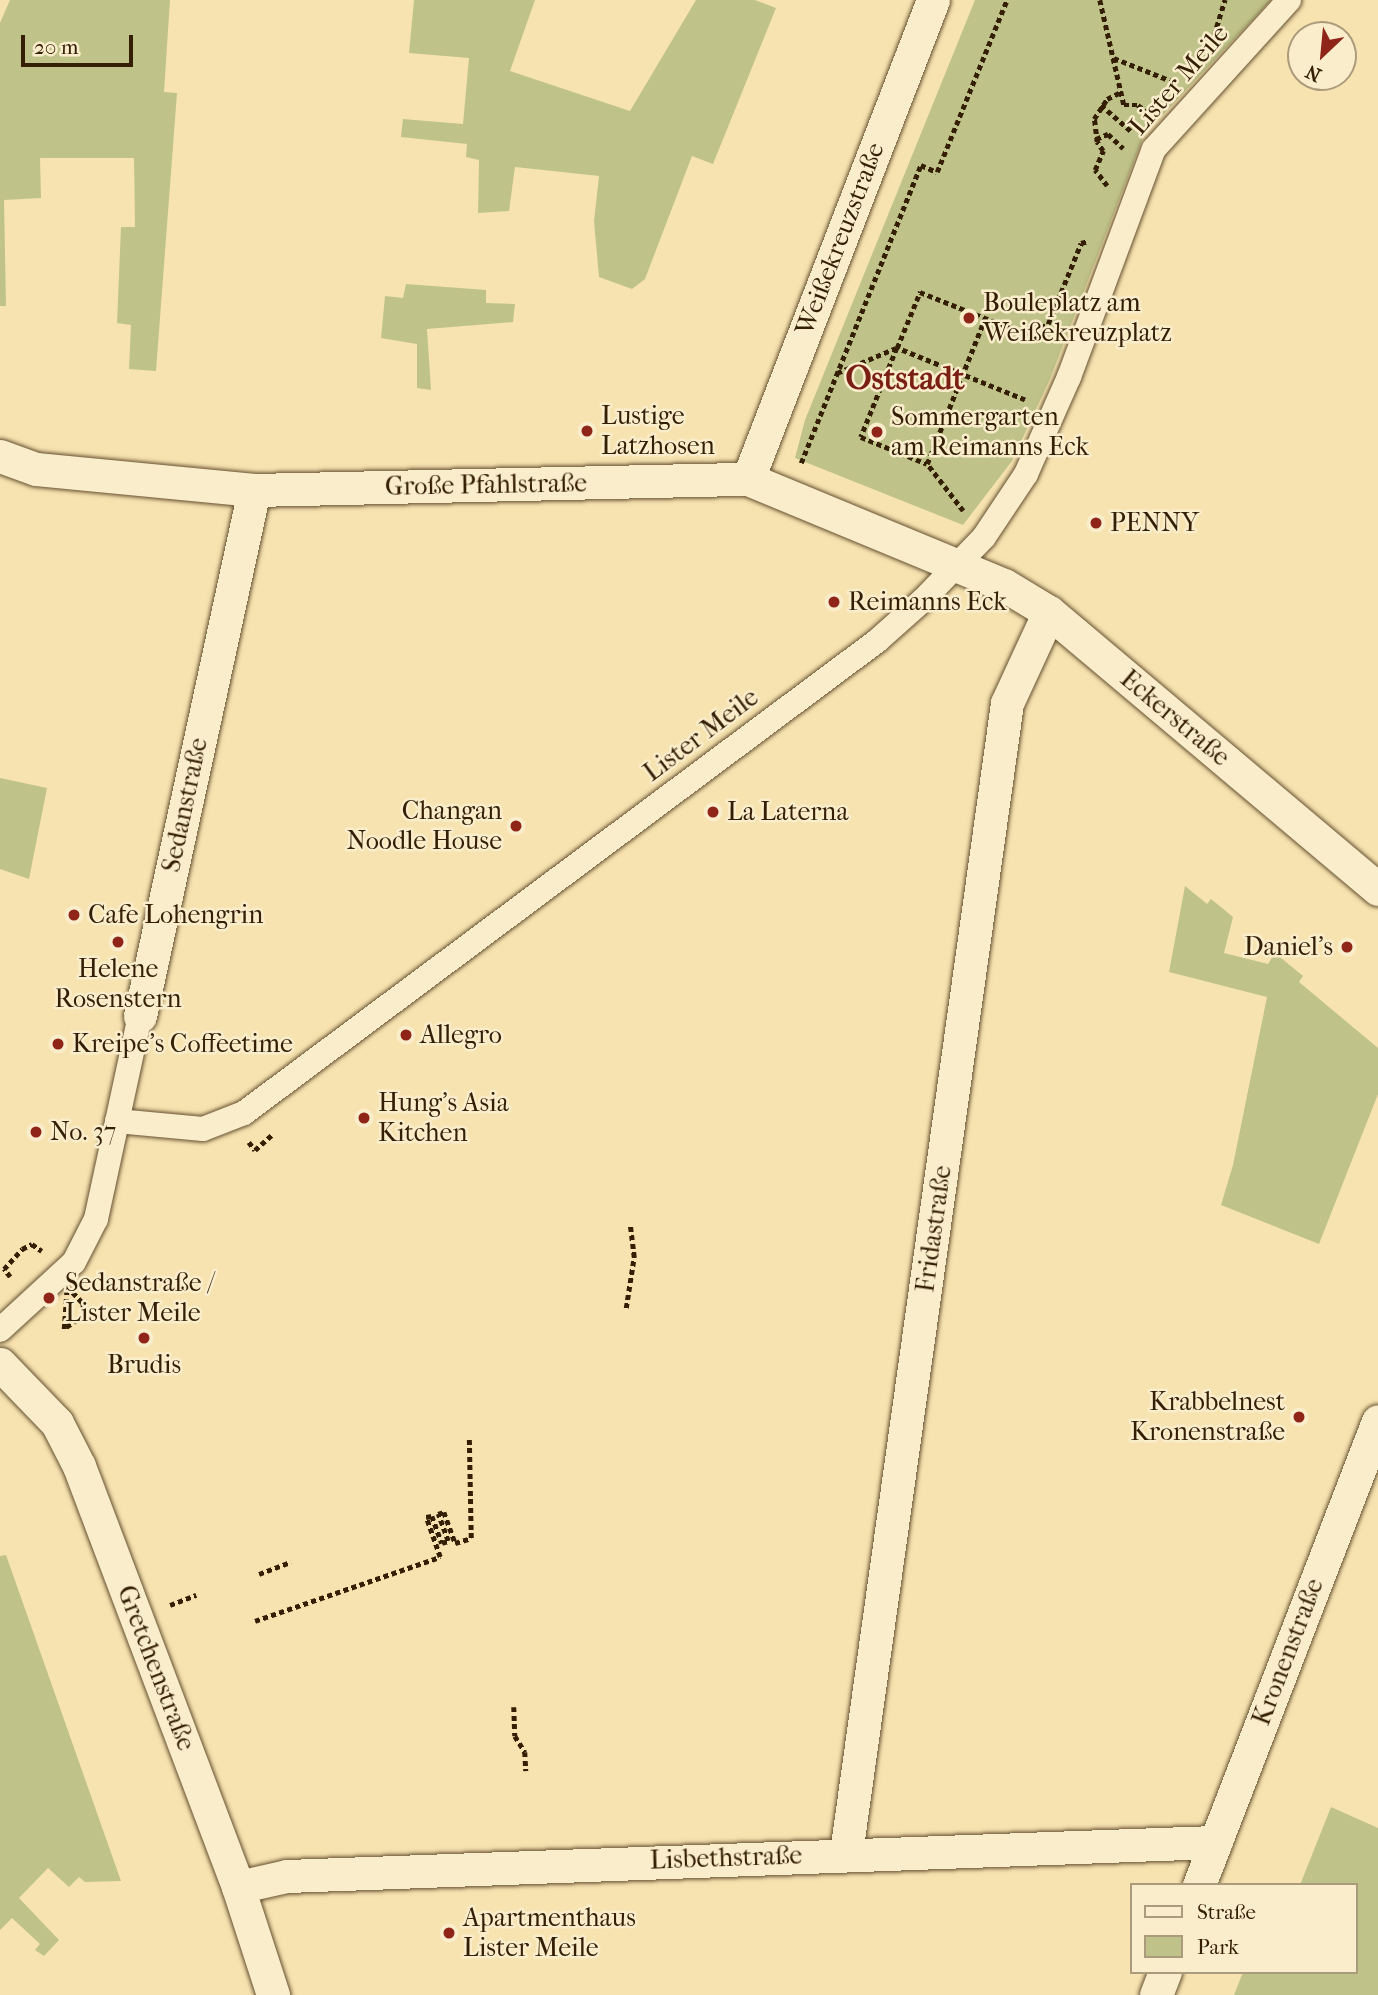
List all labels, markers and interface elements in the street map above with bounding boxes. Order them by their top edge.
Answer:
street label: Lister Meile [1123,19,1235,141]
scale bar [24,21,136,65]
north arrow [1287,21,1357,91]
text: 20 m [34,35,78,59]
text: N [1302,60,1325,86]
street label: Weißekreuzstraße [789,138,891,340]
place label: Bouleplatz am Weißekreuzplatz [983,287,1172,348]
marker: Bouleplatz am Weißekreuzplatz [961,310,977,326]
district label: Oststadt [845,359,965,399]
place label: Lustige Latzhosen [601,400,715,462]
place label: Sommergarten am Reimanns Eck [891,401,1089,462]
marker: Lustige Latzhosen [579,423,595,439]
marker: Sommergarten am Reimanns Eck [869,424,885,440]
street label: Große Pfahlstraße [385,468,587,502]
place label: PENNY [1110,507,1199,539]
marker: PENNY [1088,515,1104,531]
place label: Reimanns Eck [848,586,1007,618]
marker: Reimanns Eck [826,594,842,610]
street label: Eckerstraße [1114,663,1236,773]
street label: Lister Meile [637,682,765,788]
street label: Sedanstraße [156,735,214,875]
place label: Changan Noodle House [346,795,502,856]
place label: La Laterna [727,796,848,828]
marker: La Laterna [705,804,721,820]
marker: Changan Noodle House [508,818,524,834]
place label: Cafe Lohengrin [88,899,263,931]
marker: Cafe Lohengrin [66,907,82,923]
place label: Daniel's [1244,931,1333,963]
marker: Helene Rosenstern [110,934,126,950]
marker: Daniel's [1339,939,1355,955]
place label: Helene Rosenstern [54,953,182,1014]
place label: Allegro [420,1019,502,1051]
marker: Allegro [398,1027,414,1043]
place label: Kreipe's Coffeetime [72,1028,293,1060]
marker: Kreipe's Coffeetime [50,1036,66,1052]
place label: Hung's Asia Kitchen [378,1087,509,1148]
marker: Hung's Asia Kitchen [356,1110,372,1126]
place label: No. 37 [50,1116,116,1148]
marker: No. 37 [28,1124,44,1140]
street label: Fridastraße [910,1164,958,1294]
place label: Sedanstraße / Lister Meile [65,1267,214,1328]
marker: Sedanstraße / Lister Meile [39,1288,59,1308]
marker: Brudis [136,1330,152,1346]
place label: Brudis [107,1349,181,1381]
place label: Krabbelnest Kronenstraße [1130,1386,1285,1448]
marker: Krabbelnest Kronenstraße [1291,1409,1307,1425]
street label: Kronenstraße [1246,1574,1330,1730]
street label: Gretchenstraße [110,1581,202,1755]
street label: Lisbethstraße [649,1840,803,1876]
legend [1130,1883,1357,1974]
text: Straße [1197,1900,1256,1924]
place label: Apartmenthaus Lister Meile [463,1902,636,1964]
marker: Apartmenthaus Lister Meile [441,1925,457,1941]
text: Park [1197,1935,1239,1959]

